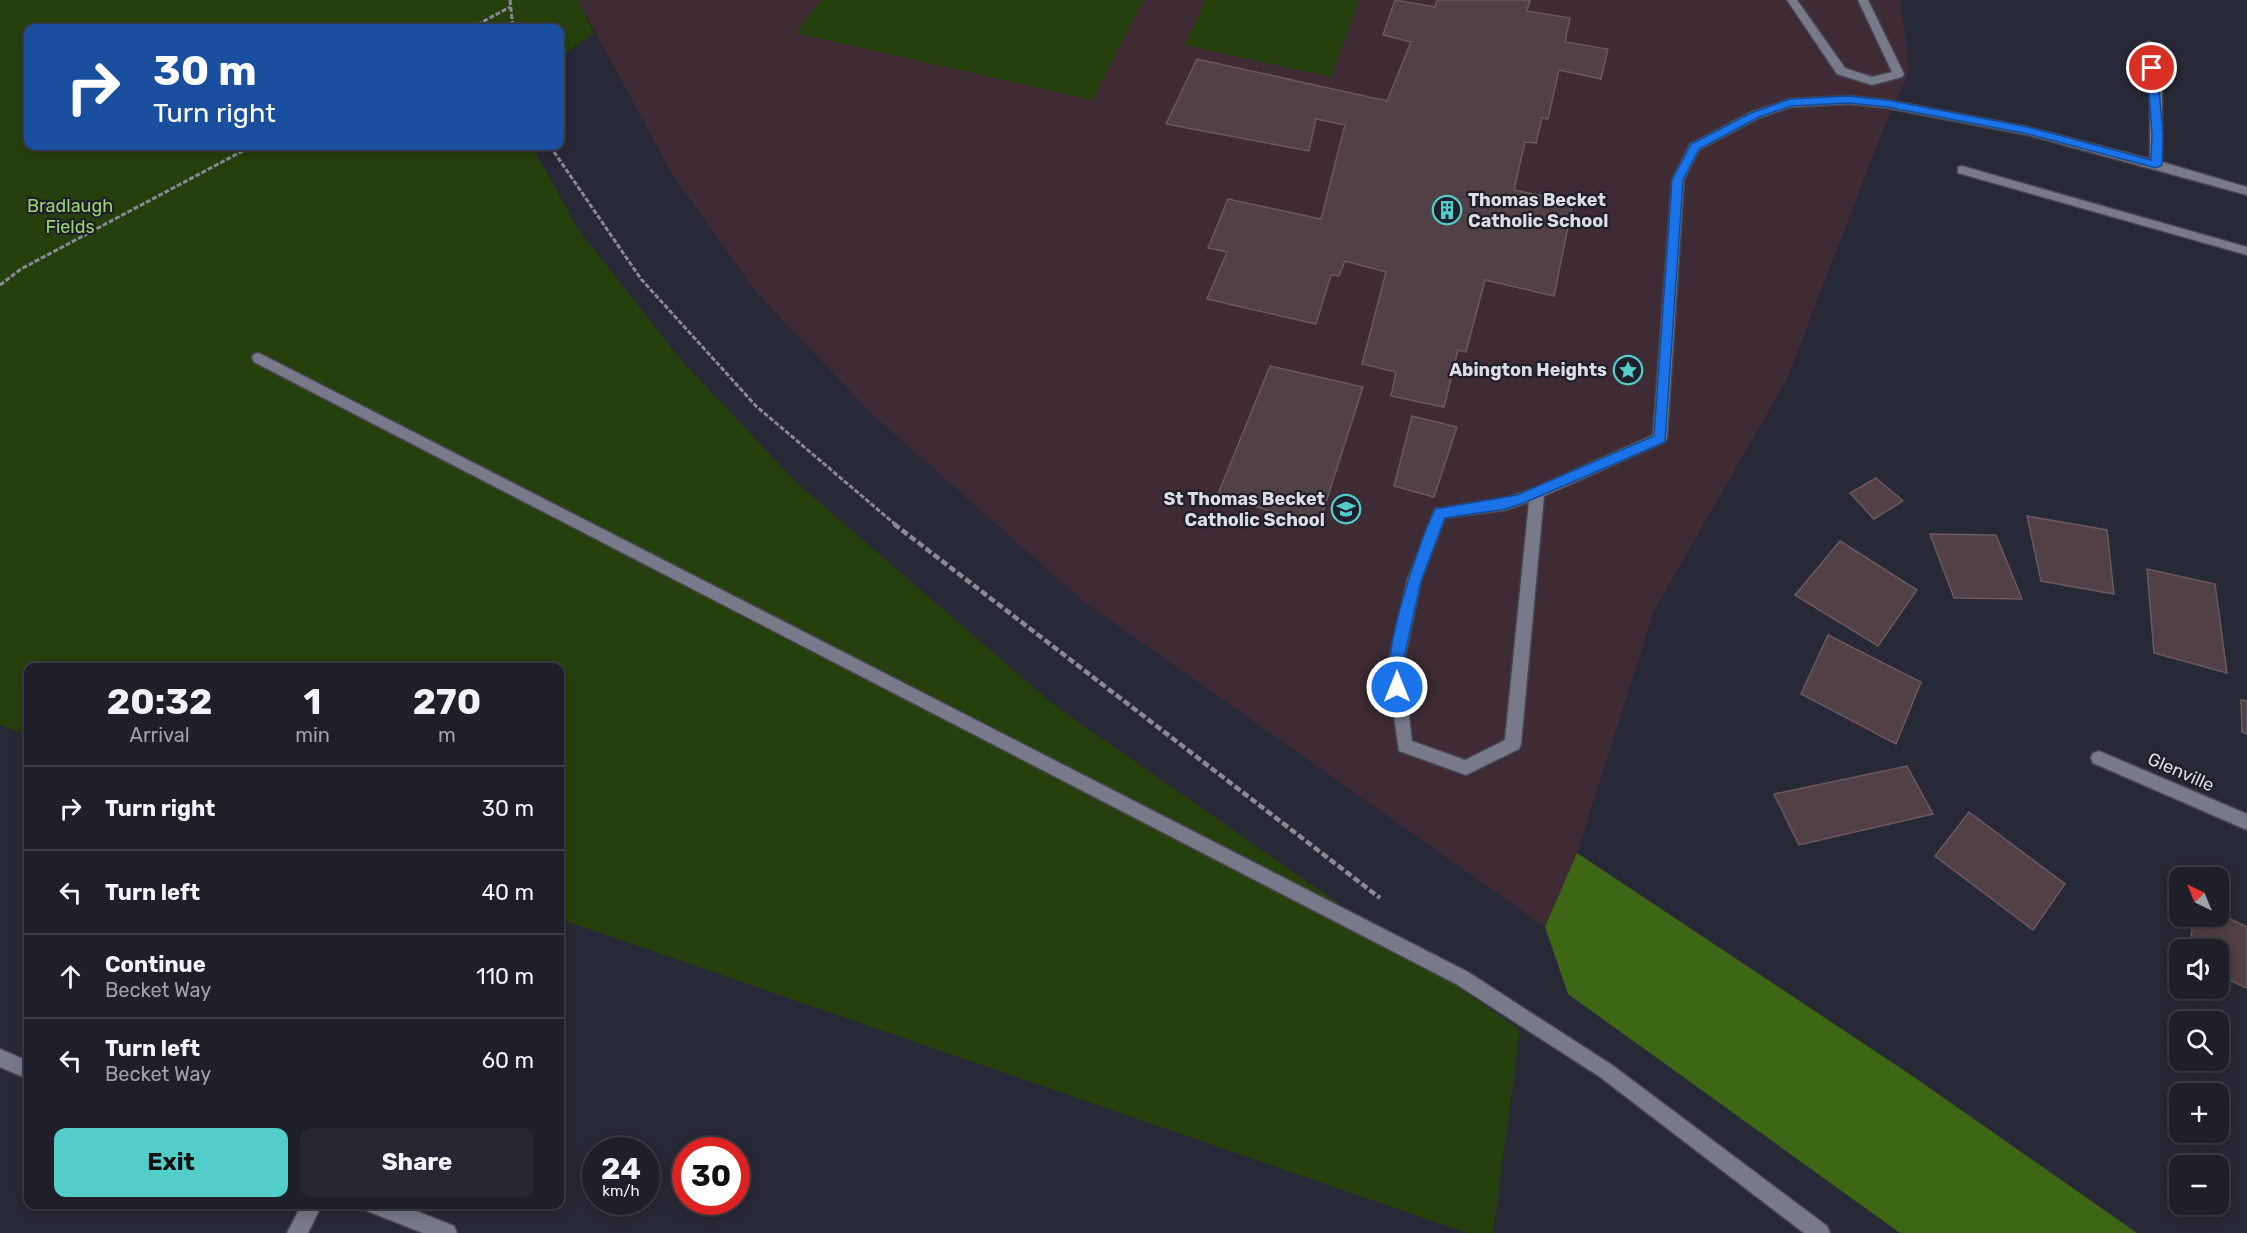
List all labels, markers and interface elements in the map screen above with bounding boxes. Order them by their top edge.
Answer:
pin [2126,42,2177,93]
text: 30 m [153,46,257,96]
icon: right [54,48,132,126]
icon: arrive [2135,51,2168,84]
text: Turn right [153,97,276,129]
place label: Thomas Becket Catholic School [1468,189,1608,232]
building icon: Thomas Becket Catholic School [1431,194,1463,226]
park label: Bradlaugh Fields [27,195,113,238]
place icon: Abington Heights [1612,354,1644,386]
place label: Abington Heights [1449,359,1607,381]
place label: St Thomas Becket Catholic School [1163,488,1325,531]
school or university icon: St Thomas Becket Catholic School [1330,493,1362,525]
position arrow [1365,655,1429,719]
text: 20:32 [107,680,212,723]
text: 1 [304,680,321,723]
text: 270 [413,680,481,723]
text: Arrival [130,723,190,747]
text: min [295,723,330,747]
text: m [438,723,456,747]
street label: Glenville [2144,748,2218,796]
icon: right [54,792,87,825]
text: Turn right [105,795,215,822]
text: 30 m [482,795,534,822]
north arrow [2169,867,2229,927]
map controls [2169,867,2229,1215]
icon: left [54,876,87,909]
text: Turn left [105,879,200,906]
text: 40 m [481,879,534,906]
button: sound [2169,939,2229,999]
text: Continue [105,951,206,978]
icon: ahead [54,960,87,993]
text: 110 m [476,963,534,990]
text: Becket Way [105,978,211,1002]
button: search [2169,1011,2229,1071]
text: Turn left [105,1035,200,1062]
icon: left [54,1044,87,1077]
text: 60 m [482,1047,534,1074]
text: Becket Way [105,1062,211,1086]
button: + [2169,1083,2229,1143]
button: Exit [54,1128,288,1197]
button: Share [300,1128,534,1197]
speed limit sign: 30 [672,1137,750,1215]
text: 24 [601,1151,641,1187]
button: − [2169,1155,2229,1215]
text: km/h [602,1182,640,1200]

